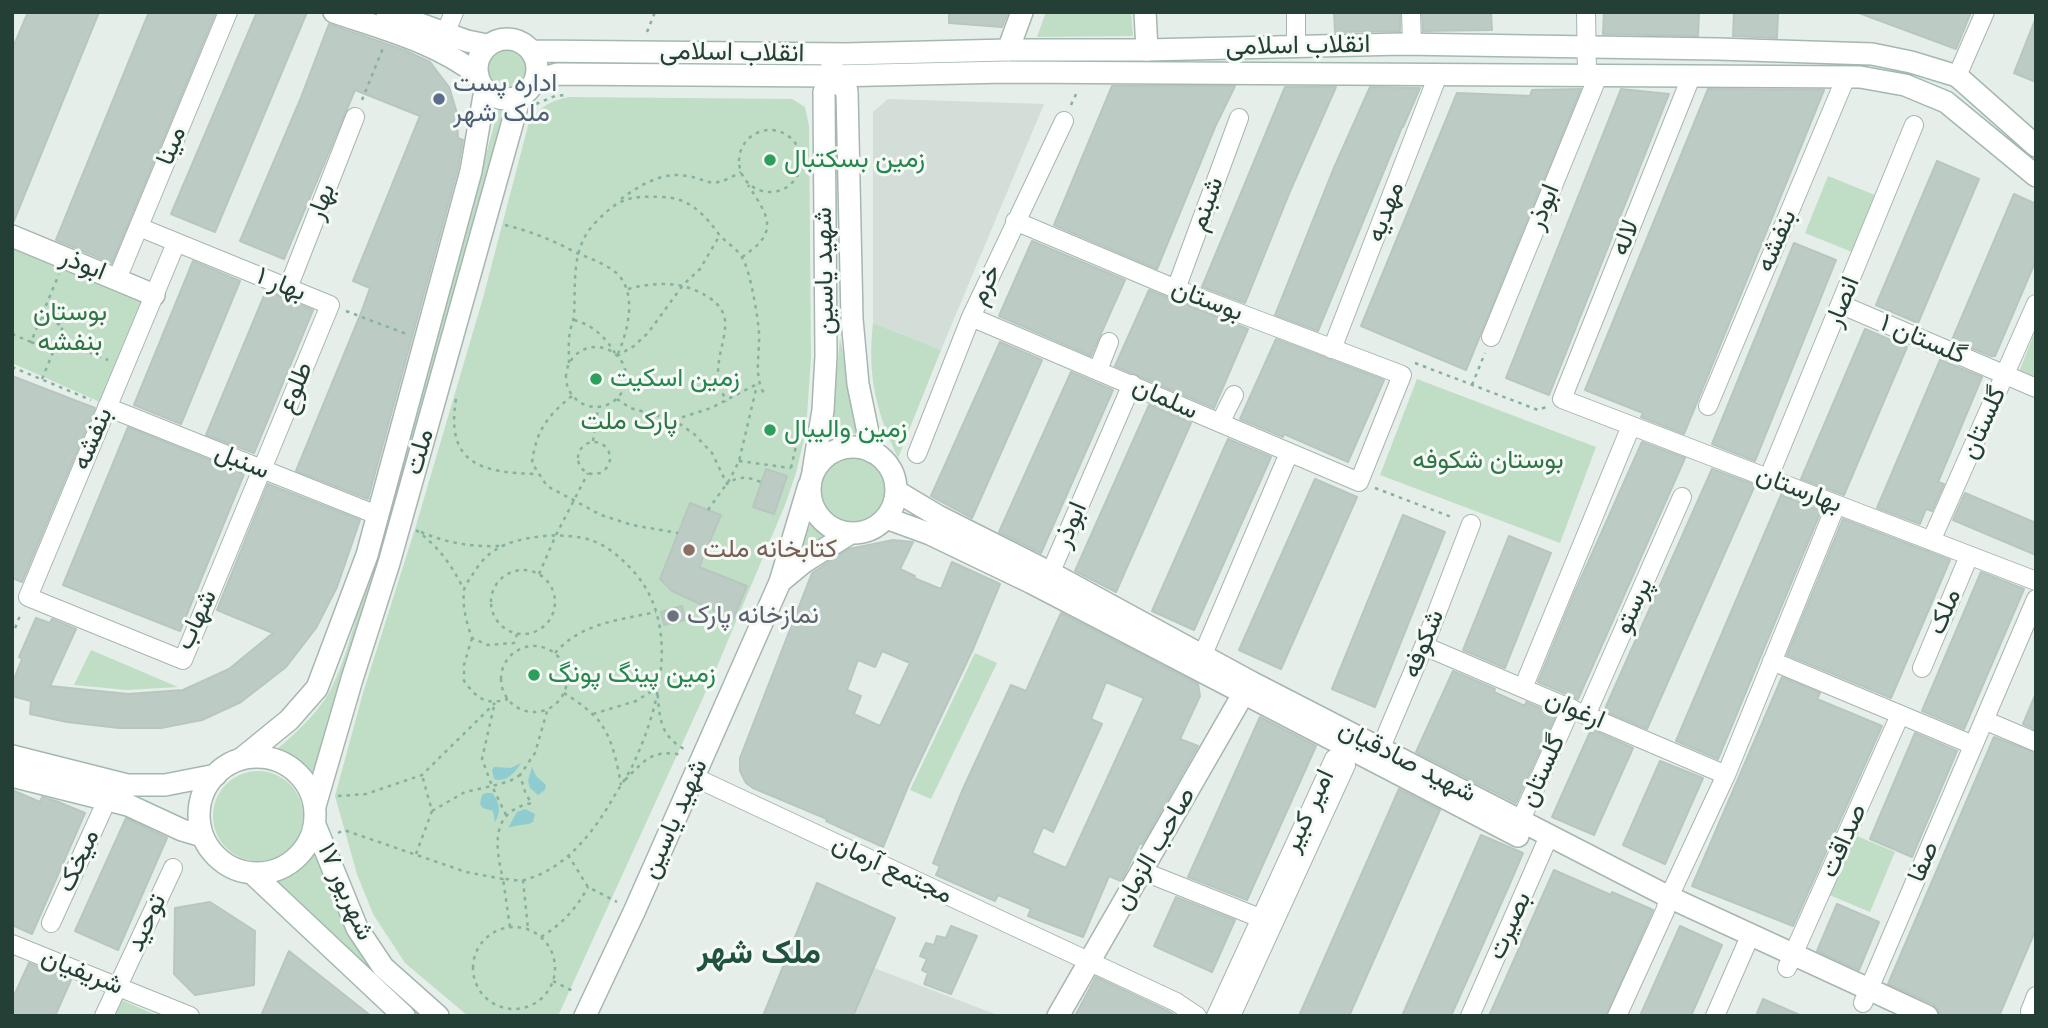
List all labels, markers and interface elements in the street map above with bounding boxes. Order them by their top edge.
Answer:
street label: انقلاب اسلامی [1225,29,1371,63]
street label: انقلاب اسلامی [659,36,805,70]
place label: اداره پست ملک شهر [453,68,557,130]
marker: اداره پست ملک شهر [431,91,447,107]
street label: مینا [150,122,194,170]
place label: زمین بسکتبال [784,144,925,176]
marker: زمین بسکتبال [762,152,778,168]
street label: شبنم [1183,173,1231,235]
street label: مهدیه [1360,177,1412,247]
street label: بهار [301,179,343,225]
street label: ابوذر [1521,180,1567,234]
street label: بنفشه [1750,205,1804,277]
street label: شهید یاسین [808,207,842,335]
street label: لاله [1605,216,1647,260]
street label: ابوذر [56,242,110,288]
street label: خرم [963,260,1009,310]
street label: بهار ۱ [252,261,310,309]
street label: انصار [1819,272,1867,332]
street label: بوستان [1167,273,1247,329]
park label: بوستان بنفشه [33,297,107,358]
street label: گلستان ۱ [1875,308,1971,372]
street label: طلوع [272,358,320,418]
place label: زمین اسکیت [610,363,740,395]
marker: زمین اسکیت [588,371,604,387]
street label: سلمان [1128,371,1202,427]
street label: گلستان [1954,382,2014,464]
street label: بنفشه [66,403,120,475]
park label: پارک ملت [580,406,678,438]
place label: زمین والیبال [784,414,907,446]
marker: زمین والیبال [762,422,778,438]
street label: ملت [399,425,441,479]
street label: سنبل [210,437,274,487]
park label: بوستان شکوفه [1412,445,1564,477]
street label: بهارستان [1752,459,1846,521]
street label: ابوذر [1048,497,1094,553]
place label: کتابخانه ملت [703,534,837,566]
marker: کتابخانه ملت [681,542,697,558]
street label: پرستو [1608,573,1660,639]
street label: ملک [1922,584,1968,640]
street label: شهاب [170,585,224,655]
place label: نمازخانه پارک [687,600,819,632]
street label: شکوفه [1396,605,1452,683]
marker: نمازخانه پارک [665,608,681,624]
place label: زمین پینگ پونگ [548,659,716,691]
marker: زمین پینگ پونگ [526,667,542,683]
street label: ارغوان [1541,684,1609,736]
street label: شهید صادقیان [1333,714,1481,810]
street label: گلستان [1513,730,1573,812]
street label: شهید یاسین [635,754,715,884]
street label: امیر کبیر [1276,765,1342,857]
street label: صاحب الزمان [1107,782,1203,916]
street label: صداقت [1814,799,1874,883]
street label: میخک [51,825,107,897]
street label: مجتمع آرمان [827,829,957,911]
street label: صفا [1902,837,1946,887]
street label: ۱۷ شهریور [310,839,380,945]
street label: بصیرت [1481,887,1539,965]
street label: توحید [120,889,174,957]
district label: ملک شهر [697,934,821,974]
street label: شریفیان [37,942,127,1002]

